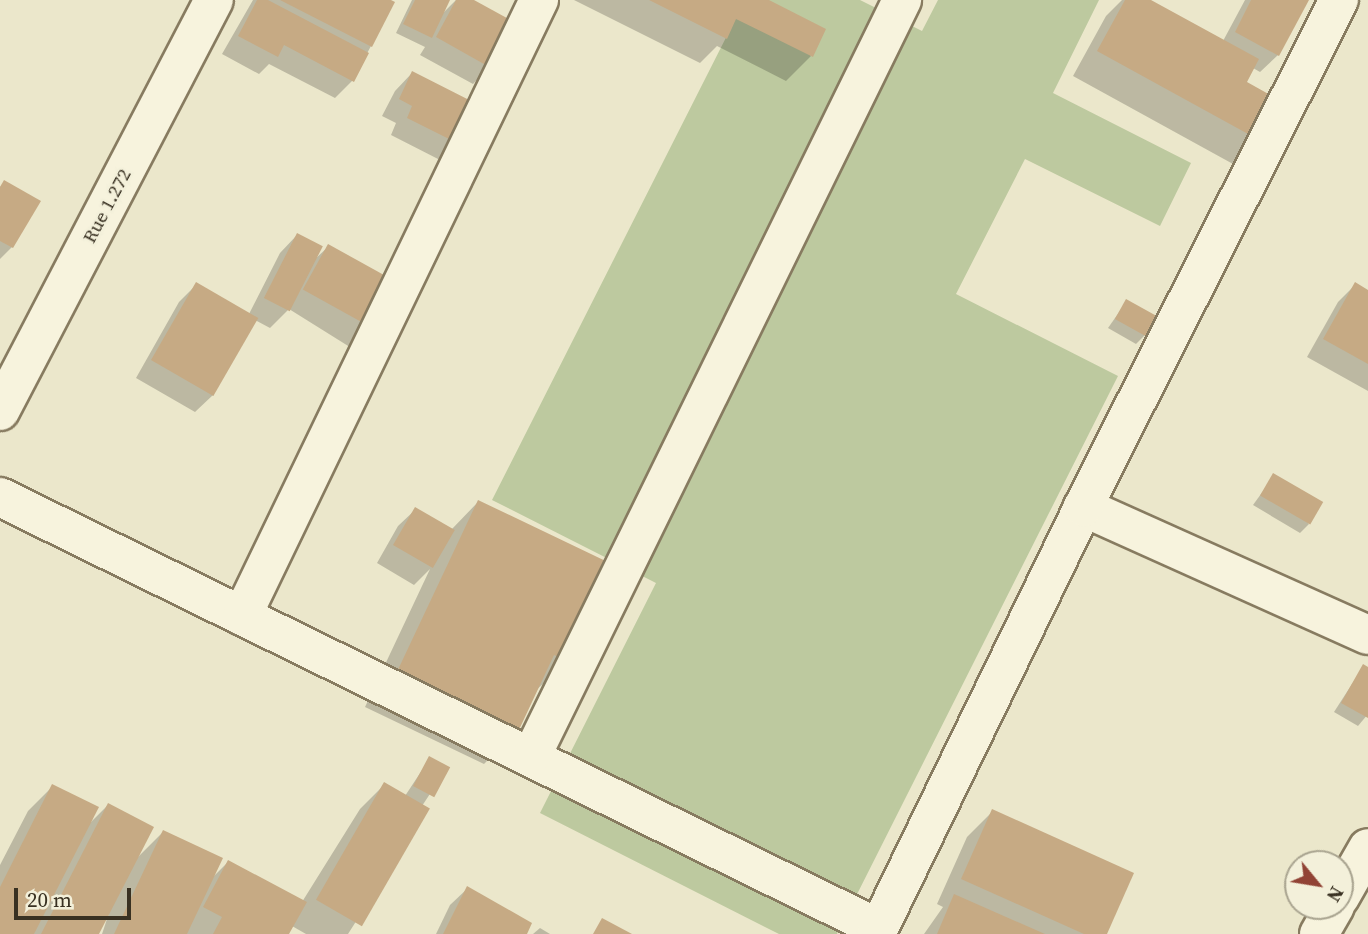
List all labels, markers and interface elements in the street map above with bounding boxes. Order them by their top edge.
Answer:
street label: Rue 1.272 [78,165,136,247]
north arrow [1284,850,1354,920]
scale bar [18,874,135,918]
text: N [1321,882,1350,907]
text: 20 m [27,885,72,914]

